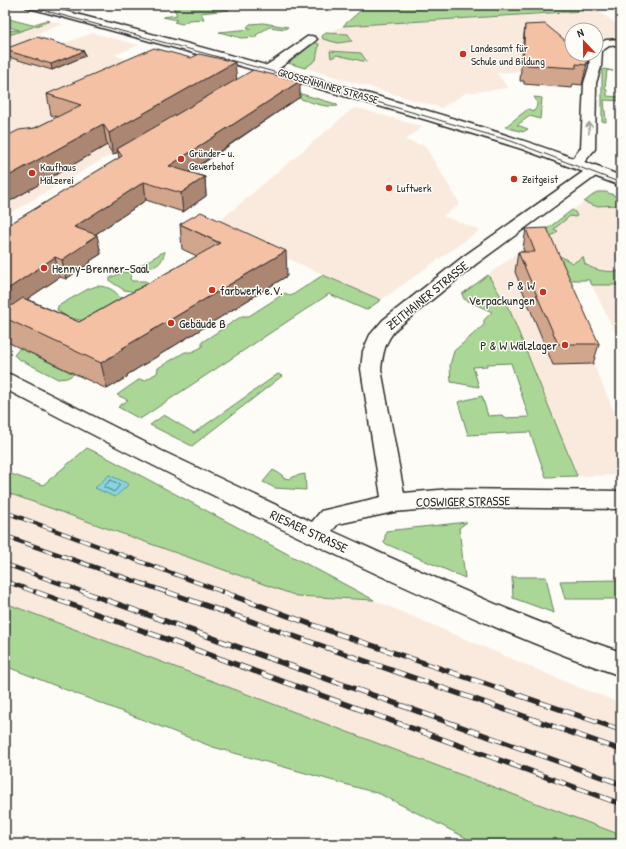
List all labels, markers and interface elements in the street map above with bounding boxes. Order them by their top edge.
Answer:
north arrow [564,22,604,62]
text: N [575,25,586,40]
place label: Landesamt für Schule und Bildung [471,41,545,68]
marker: Landesamt für Schule und Bildung [458,49,468,59]
street label: GROSSENHAINER STRASSE [276,65,380,107]
one-way arrow [585,122,592,135]
place label: Gründer- u. Gewerbehof [189,146,235,173]
marker: Gründer- u. Gewerbehof [176,154,186,164]
place label: Kaufhaus Mälzerei [40,160,76,187]
marker: Kaufhaus Mälzerei [27,168,37,178]
place label: Zeitgeist [522,172,558,186]
marker: Zeitgeist [509,174,519,184]
place label: Luftwerk [397,181,432,195]
marker: Luftwerk [384,183,394,193]
street label: ZEITHAINER STRASSE [382,256,472,334]
place label: Henny-Brenner-Saal [52,259,150,277]
marker: Henny-Brenner-Saal [39,263,49,273]
place label: P & W Verpackungen [469,276,535,309]
place label: farbwerk e.V. [220,281,283,299]
marker: farbwerk e.V. [207,285,217,295]
marker: P & W Verpackungen [538,287,548,297]
place label: Gebäude B [179,314,226,332]
marker: Gebäude B [166,318,176,328]
place label: P & W Wälzlager [480,336,557,354]
marker: P & W Wälzlager [560,340,570,350]
street label: COSWIGER STRASSE [416,491,511,511]
street label: RIESAER STRASSE [267,505,351,557]

